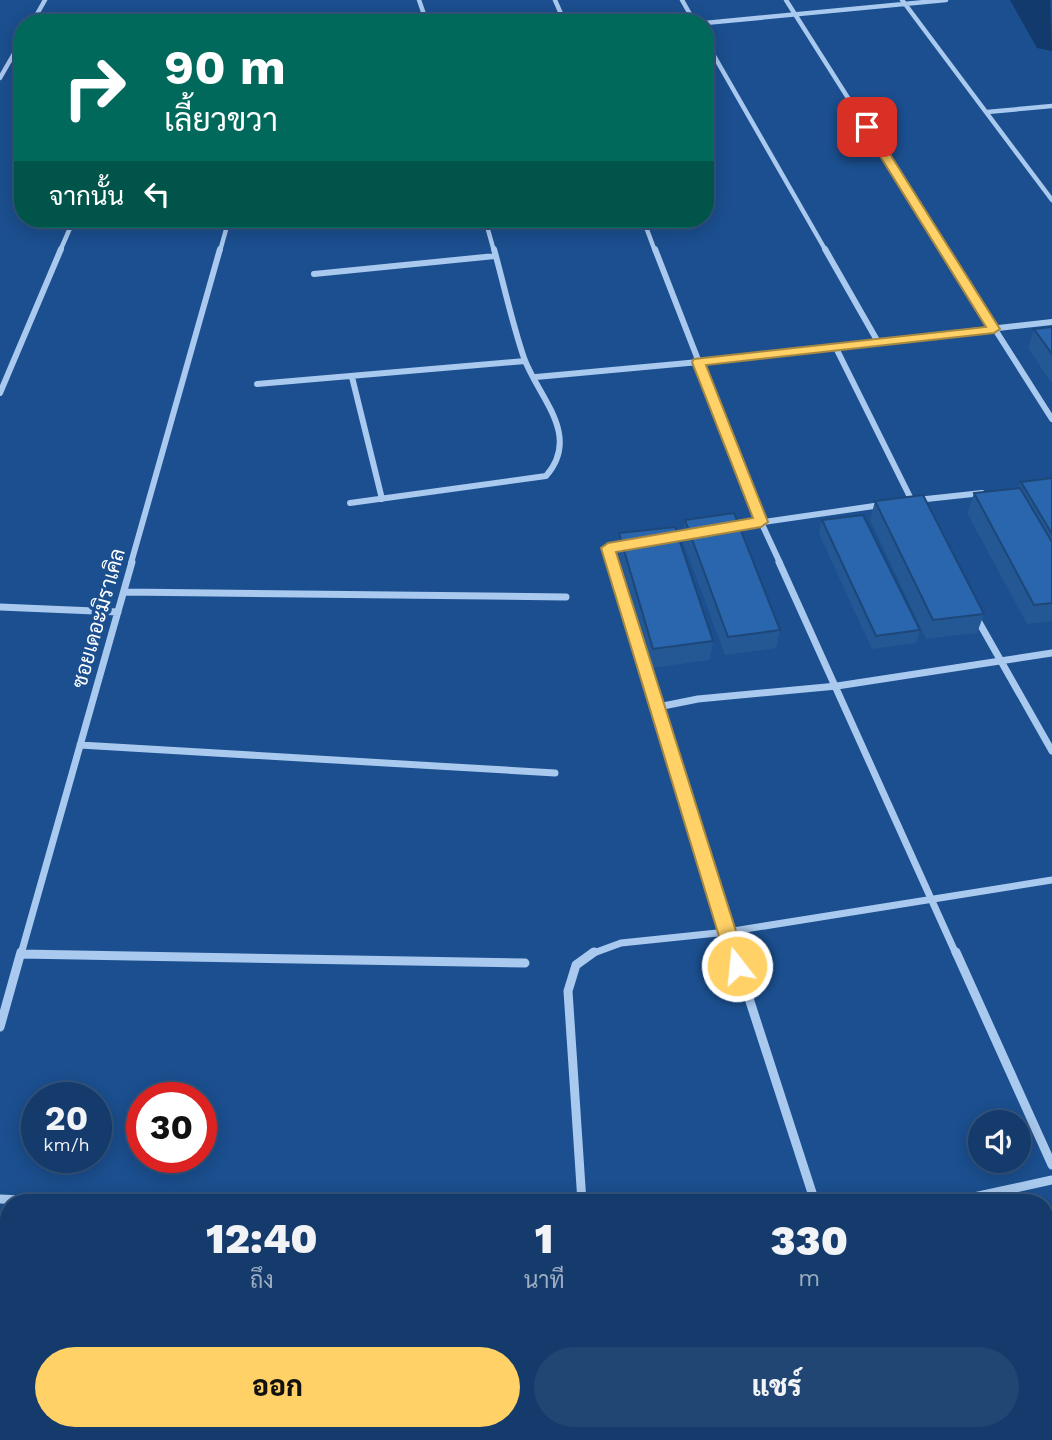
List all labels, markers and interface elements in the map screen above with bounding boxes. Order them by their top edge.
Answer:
text: 90 m [164,38,286,96]
icon: right [49,42,140,133]
pin [837,97,897,157]
text: เลี้ยวขวา [164,101,278,139]
icon: arrive [848,108,886,146]
icon: left [138,175,176,213]
text: จากนั้น [49,181,124,211]
street label: ซอยเดอะมิราเคิล [66,545,130,691]
position arrow [700,929,774,1003]
speed limit sign: 30 [126,1082,217,1173]
text: 20 [45,1097,88,1139]
map controls [968,1110,1031,1173]
button: sound [968,1110,1031,1173]
text: km/h [43,1134,90,1155]
text: 12:40 [206,1214,318,1263]
text: 1 [535,1214,554,1263]
text: 330 [771,1216,848,1265]
text: m [798,1265,820,1292]
text: ถึง [250,1267,274,1294]
text: นาที [524,1267,565,1294]
button: ออก [35,1347,520,1427]
button: แชร์ [534,1347,1019,1427]

